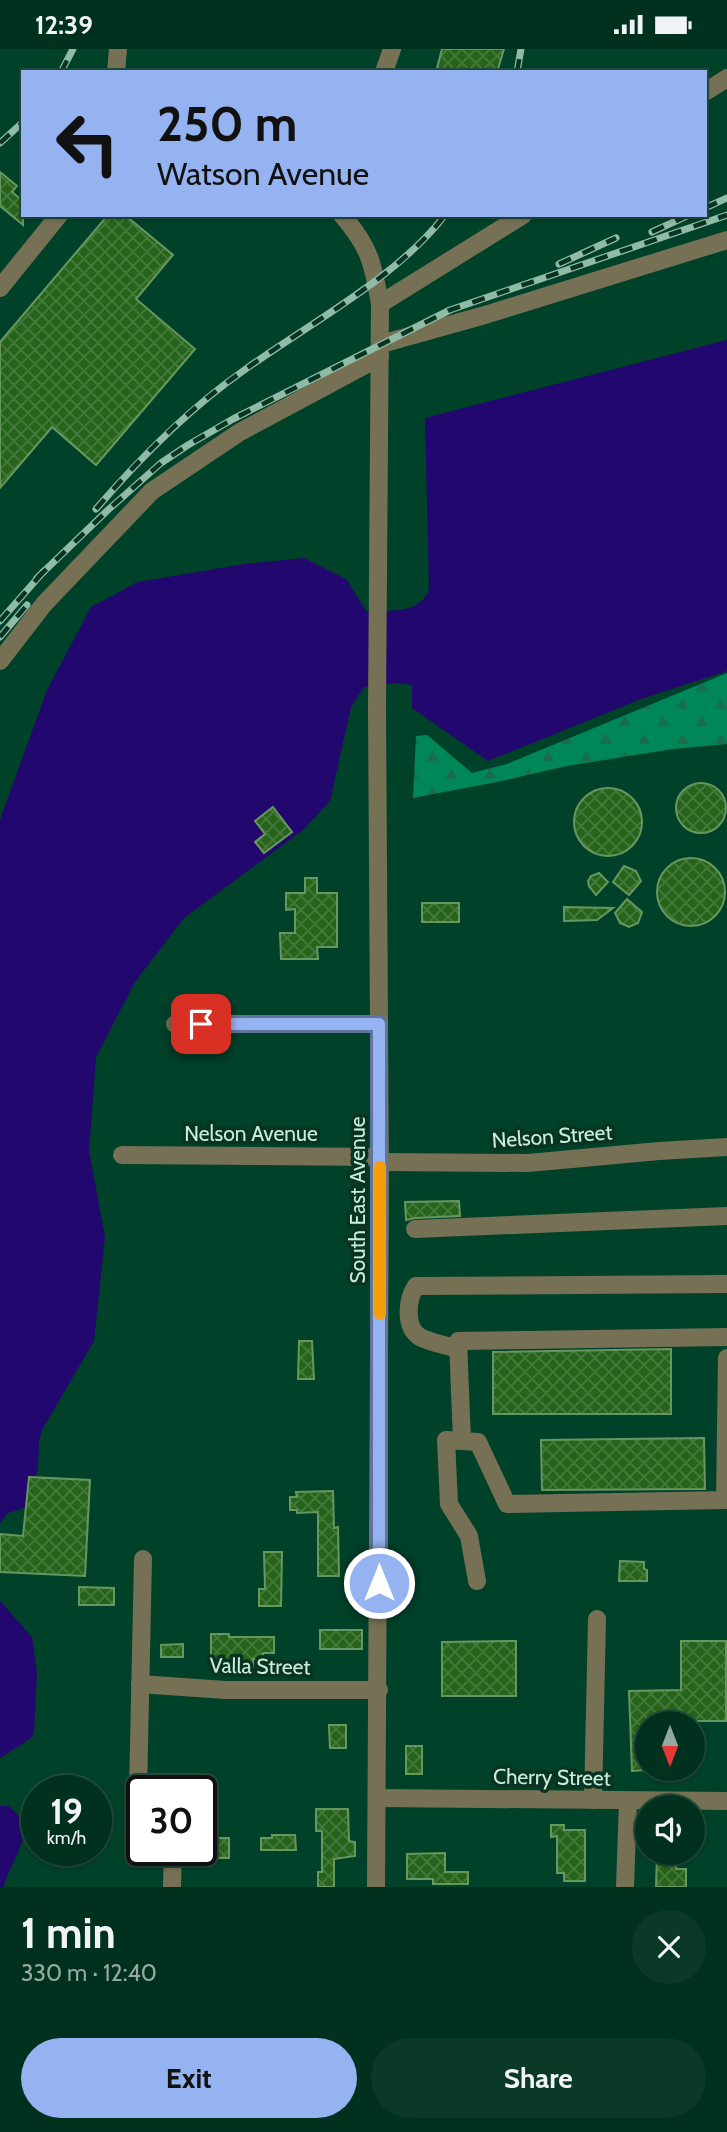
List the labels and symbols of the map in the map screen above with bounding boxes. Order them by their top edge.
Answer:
pin [171,994,231,1054]
street label: South East Avenue [345,1116,370,1283]
street label: Nelson Street [491,1119,613,1153]
street label: Nelson Avenue [184,1121,318,1146]
position arrow [342,1546,416,1620]
street label: Valla Street [209,1653,311,1679]
north arrow [635,1711,705,1781]
street label: Cherry Street [493,1763,611,1791]
speed limit sign: 30 [126,1775,217,1866]

